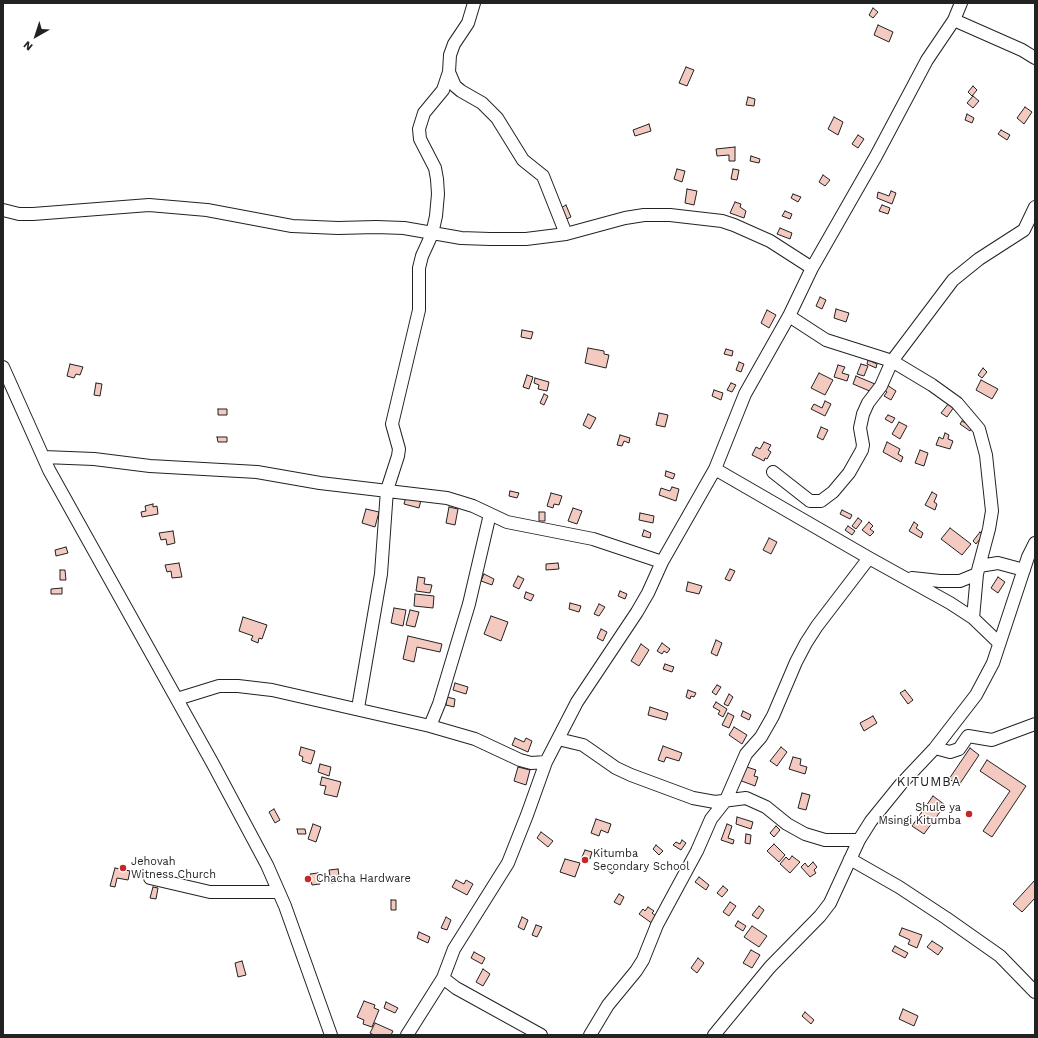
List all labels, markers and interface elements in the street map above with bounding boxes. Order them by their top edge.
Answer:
north arrow [16,16,56,56]
text: N [21,38,35,53]
district label: KITUMBA [897,774,961,790]
place label: Shule ya Msingi Kitumba [879,801,961,827]
marker: Shule ya Msingi Kitumba [964,809,974,819]
place label: Kitumba Secondary School [593,847,690,873]
place label: Jehovah Witness Church [131,855,216,881]
marker: Kitumba Secondary School [580,855,590,865]
marker: Jehovah Witness Church [118,863,128,873]
place label: Chacha Hardware [316,872,411,886]
marker: Chacha Hardware [303,874,313,884]

